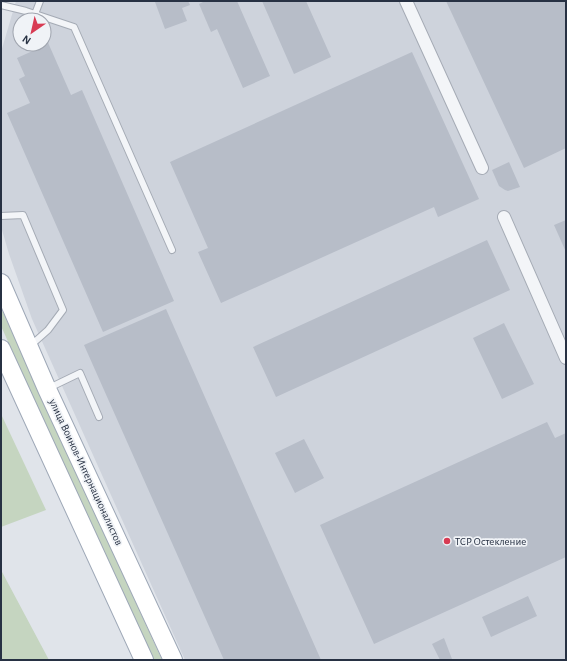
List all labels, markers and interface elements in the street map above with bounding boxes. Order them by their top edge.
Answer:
north arrow [12,12,52,52]
text: N [20,33,33,47]
street label: улица Воинов-Интернационалистов [47,396,125,547]
marker: ТСР Остекление [442,536,452,546]
place label: ТСР Остекление [455,536,526,547]

